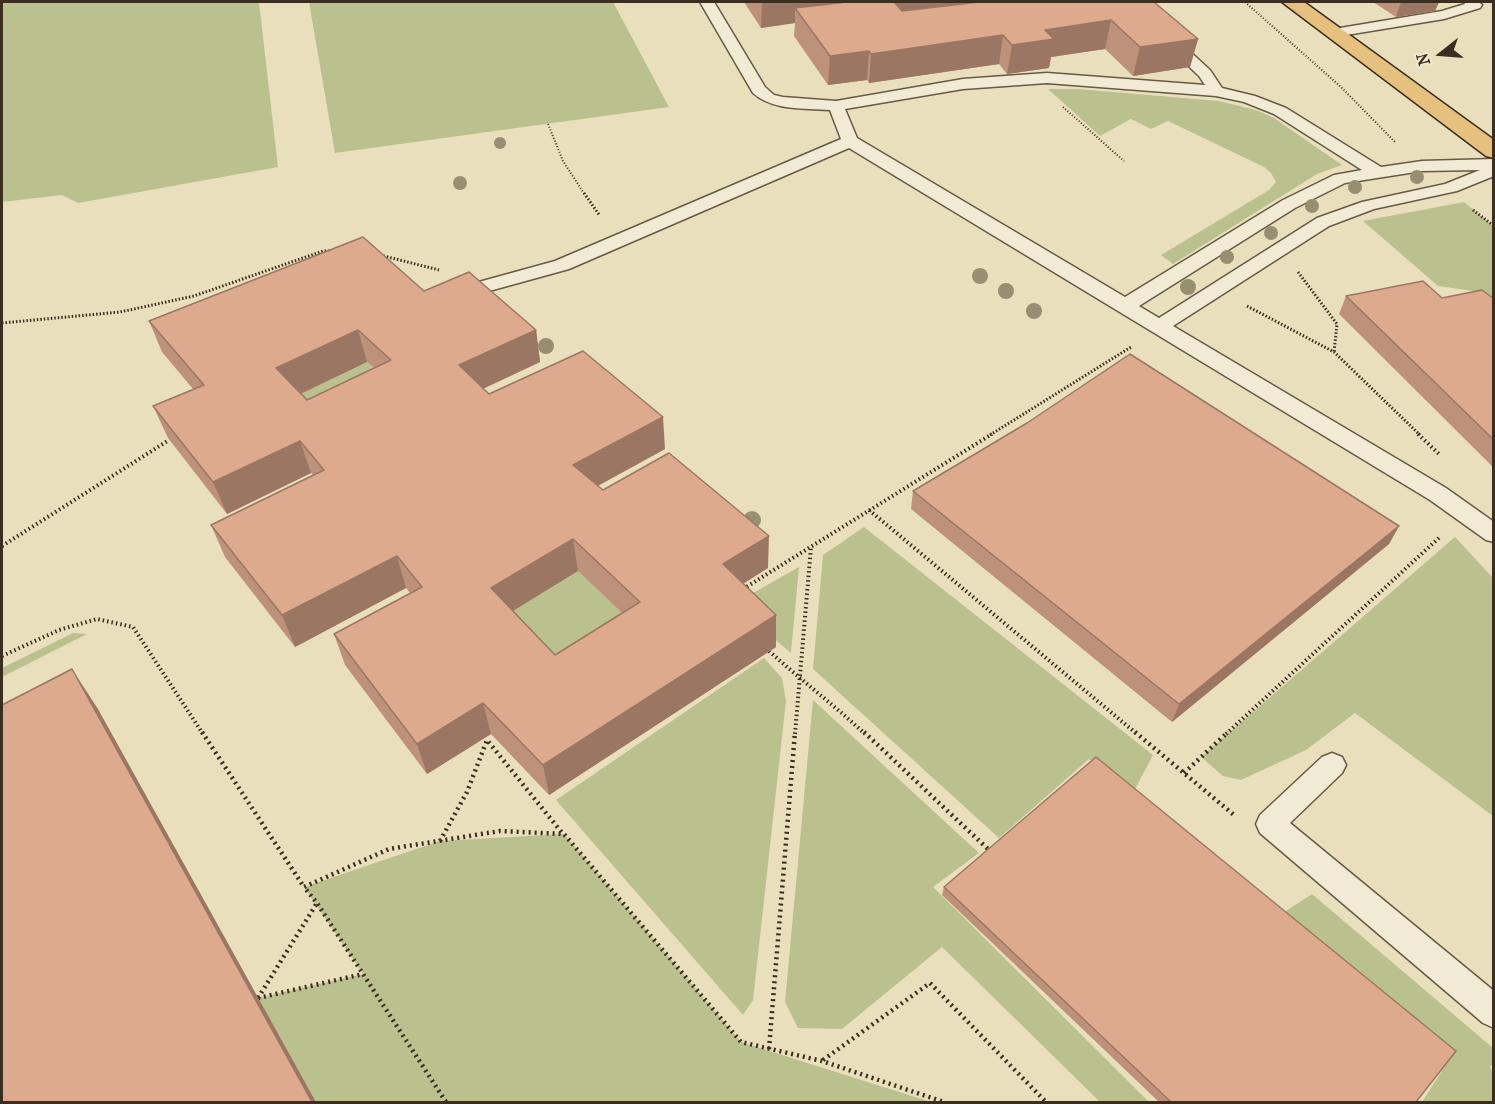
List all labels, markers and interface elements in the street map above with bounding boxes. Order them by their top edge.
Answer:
north arrow [1411,24,1471,84]
text: N [1412,51,1434,68]

